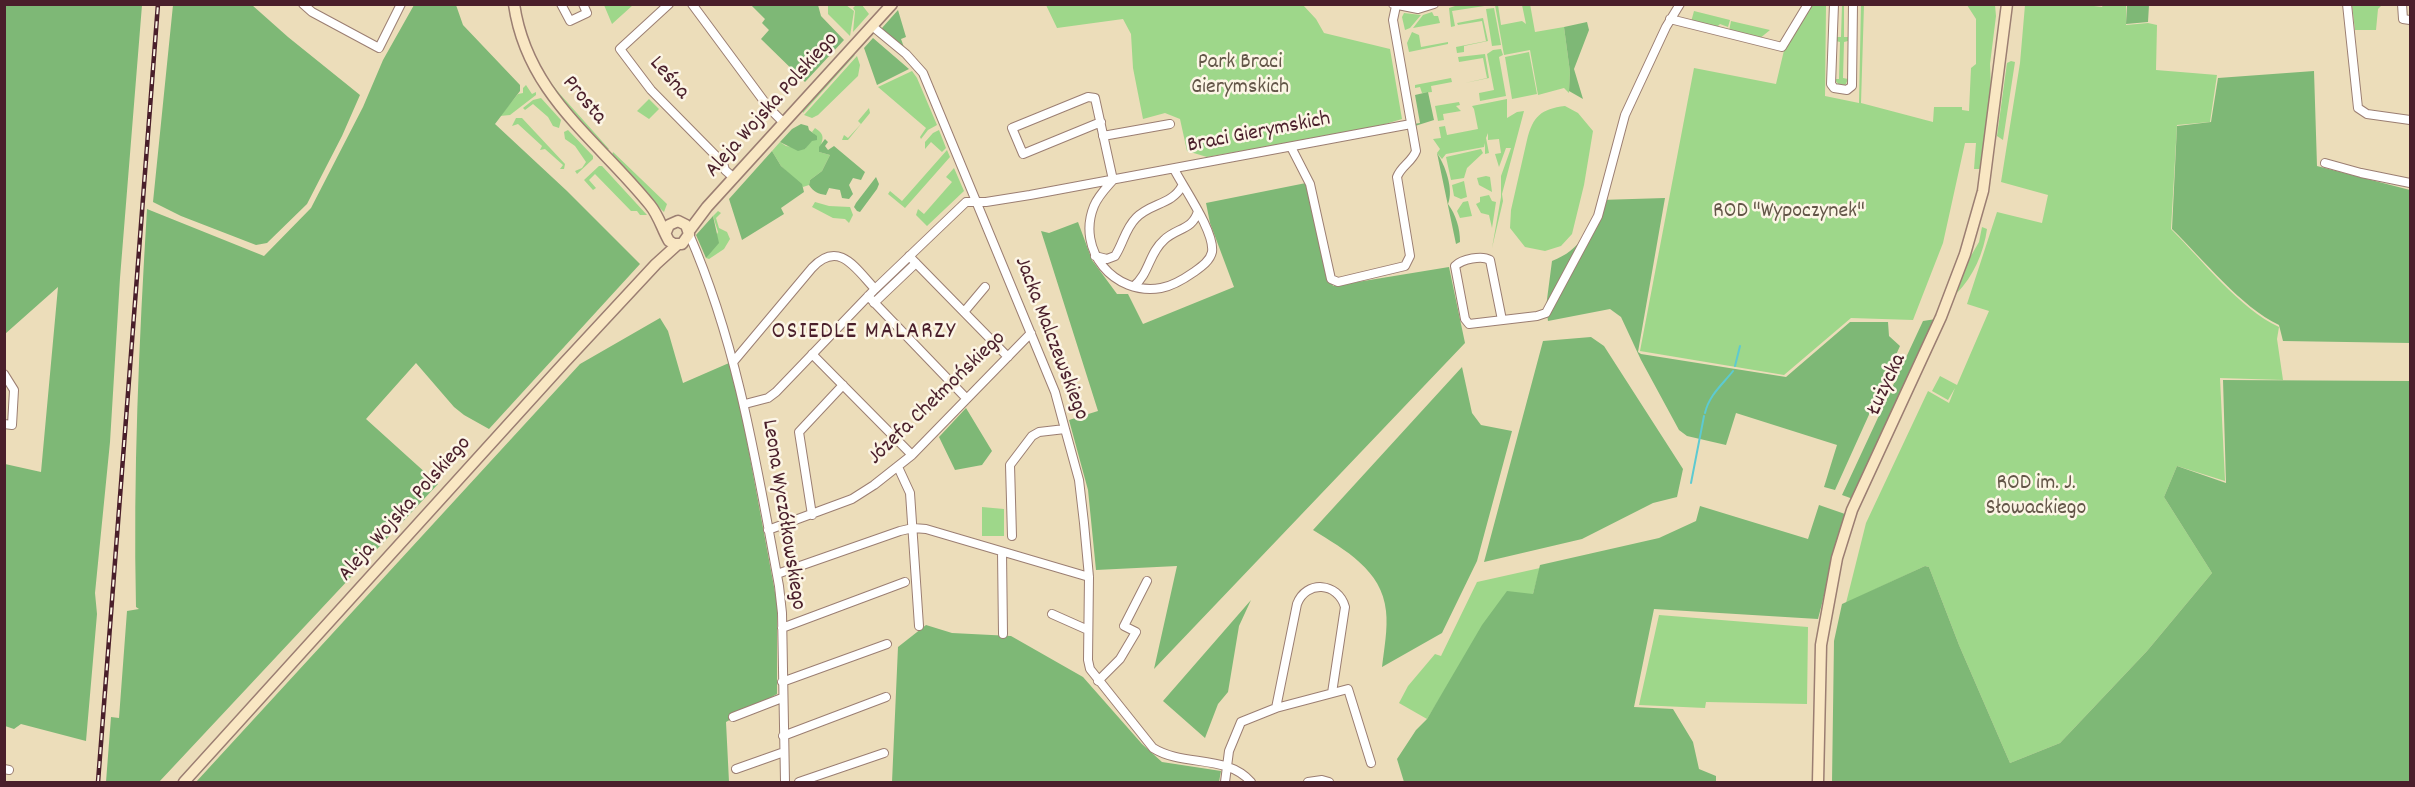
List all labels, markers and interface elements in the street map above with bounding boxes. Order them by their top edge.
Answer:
street label: Aleja Wojska Polskiego [701,28,845,184]
park label: Park Braci Gierymskich [1191,51,1289,102]
street label: Leśna [642,52,694,106]
street label: Prosta [555,71,611,131]
street label: Braci Gierymskich [1185,107,1333,161]
park label: ROD "Wypoczynek" [1713,200,1865,226]
street label: Jacka Malczewskiego [1007,254,1093,424]
district label: OSIEDLE MALARZY [772,320,956,348]
street label: Józefa Chełmońskiego [864,326,1012,472]
street label: Łużycka [1862,350,1914,420]
street label: Leona Wyczółkowskiego [754,418,810,612]
street label: Aleja Wojska Polskiego [334,432,478,588]
park label: ROD im. J. Słowackiego [1986,472,2086,524]

